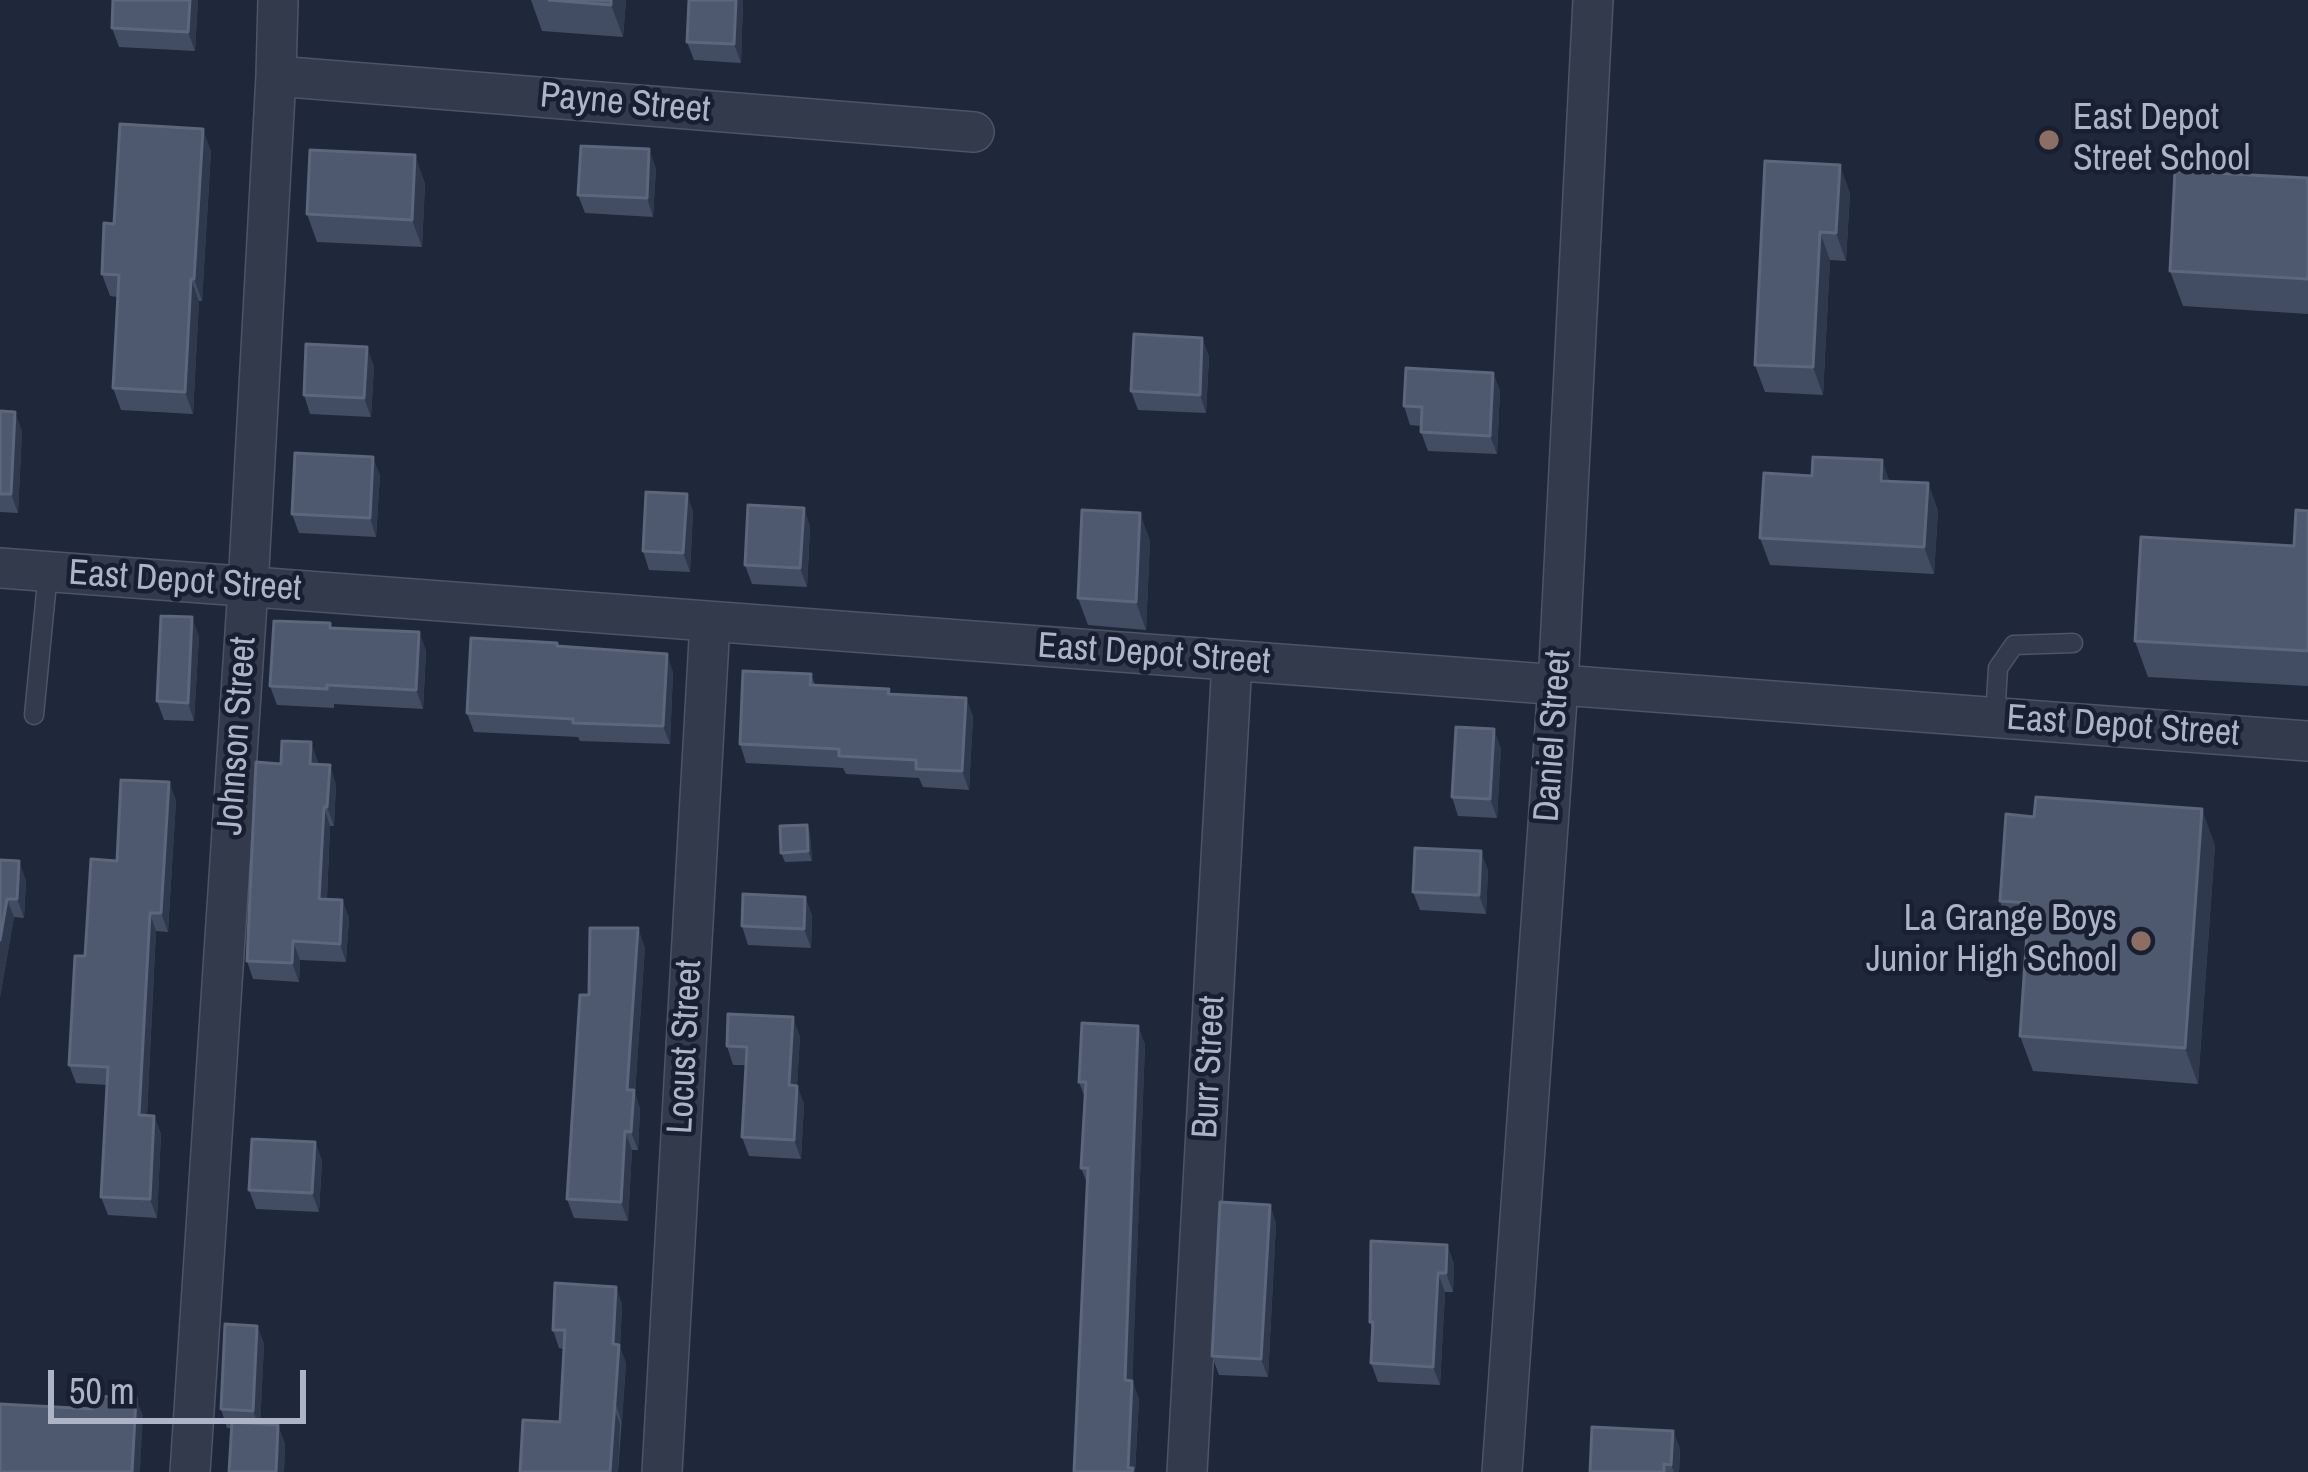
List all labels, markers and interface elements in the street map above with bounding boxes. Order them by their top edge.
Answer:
street label: Payne Street [538,75,712,133]
place label: East Depot Street School [2073,97,2250,182]
marker: East Depot Street School [2036,127,2062,153]
street label: East Depot Street [67,552,303,612]
street label: East Depot Street [1036,625,1272,685]
street label: Johnson Street [210,635,266,837]
street label: Daniel Street [1526,649,1582,823]
street label: East Depot Street [2005,697,2241,757]
place label: La Grange Boys Junior High School [1866,898,2117,983]
marker: La Grange Boys Junior High School [2128,928,2154,954]
street label: Locust Street [660,959,712,1135]
street label: Burr Street [1185,995,1235,1139]
scale bar [54,1346,312,1420]
text: 50 m [69,1367,135,1415]

